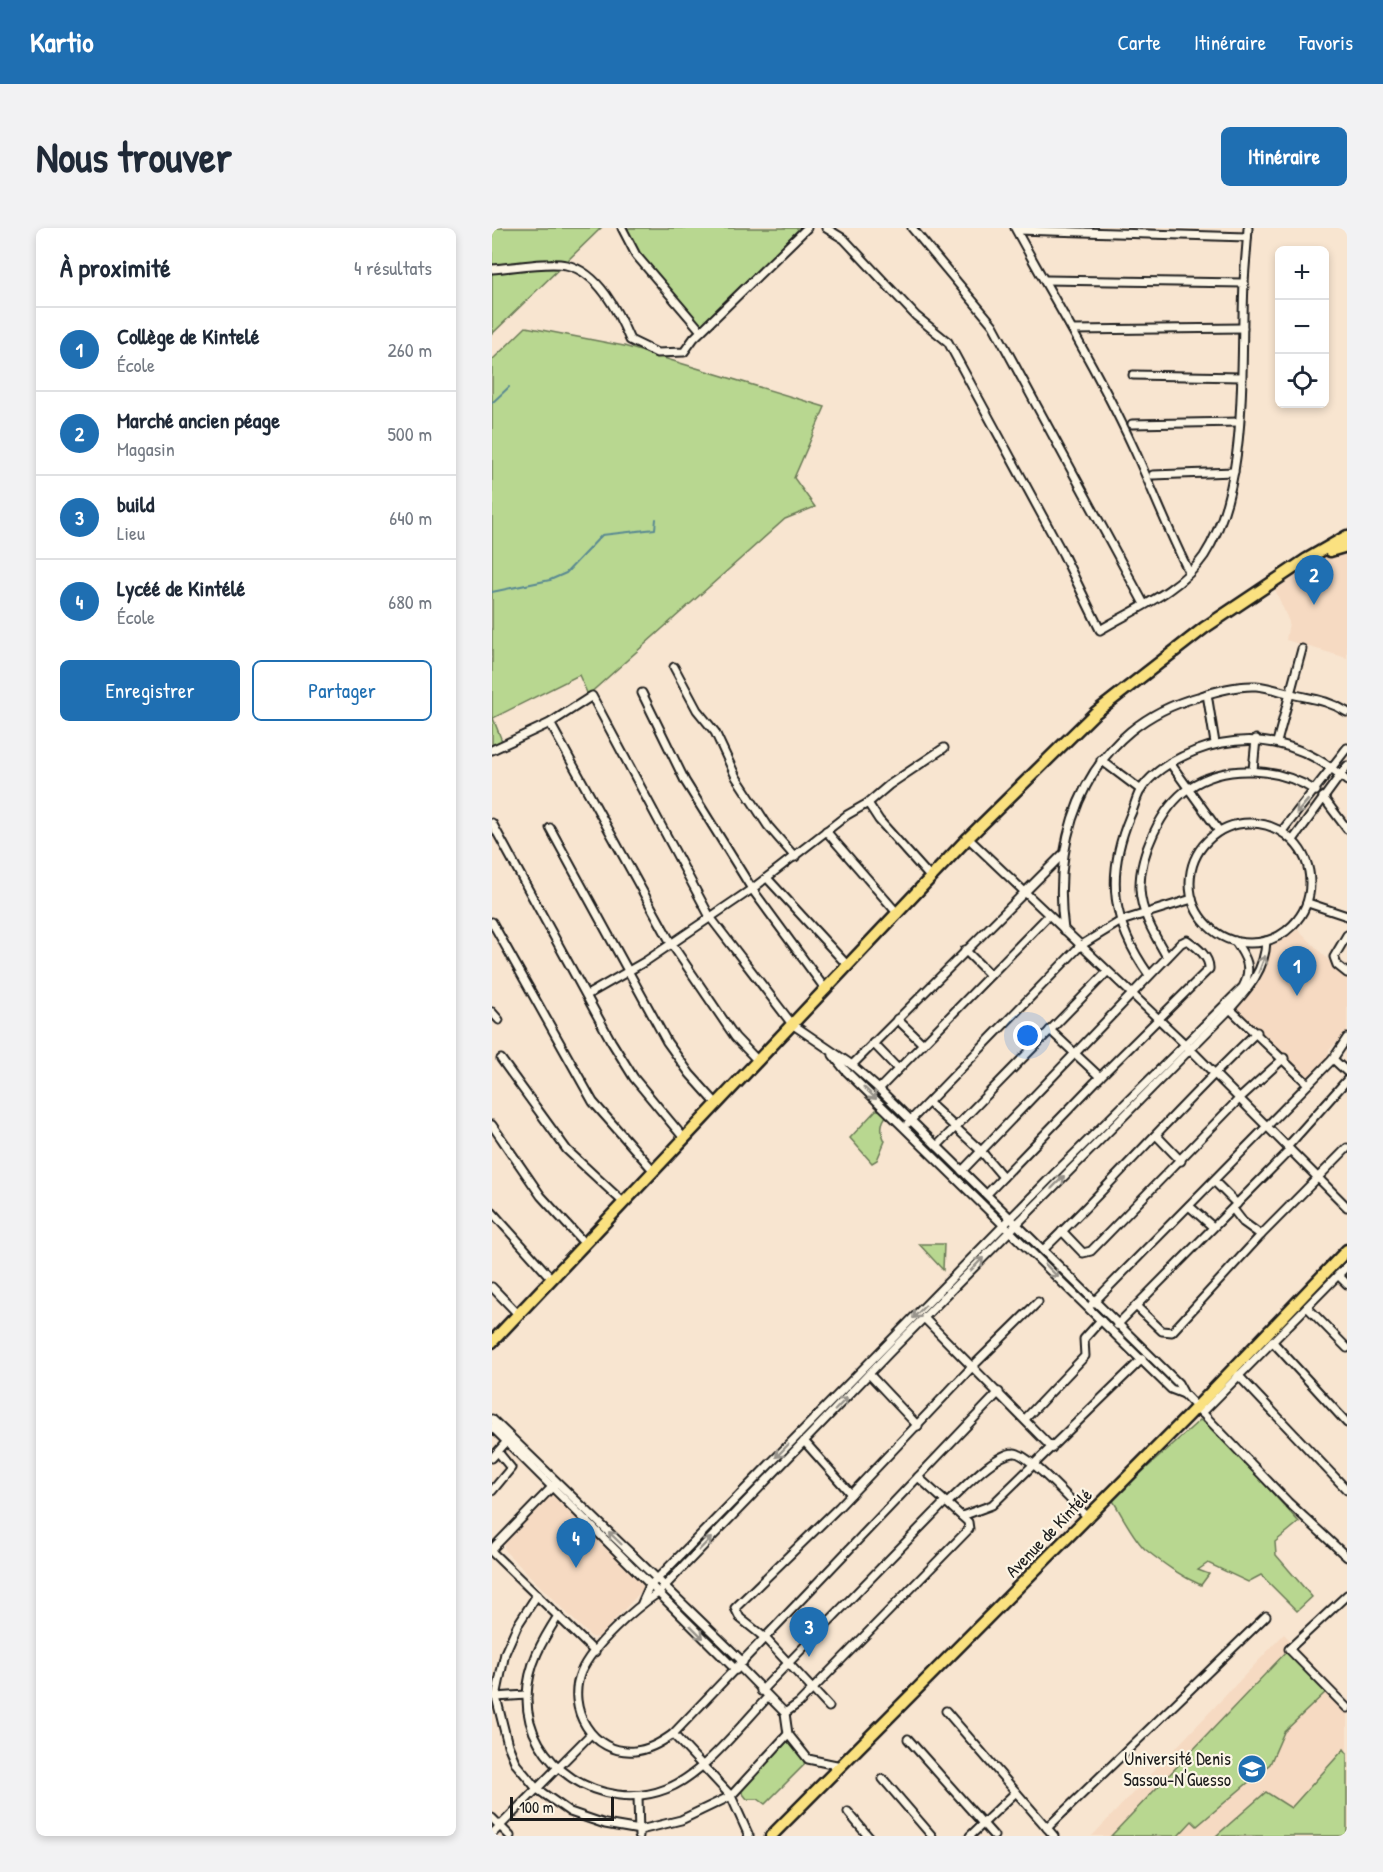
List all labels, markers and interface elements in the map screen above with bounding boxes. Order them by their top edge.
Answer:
text: Kartio [30,23,94,61]
text: Carte [1118,28,1161,57]
text: Itinéraire [1194,28,1266,57]
text: Favoris [1299,28,1353,57]
button: Itinéraire [1221,127,1347,186]
text: Nous trouver [36,128,232,185]
map controls [1275,246,1329,408]
button: + [1275,246,1329,300]
text: À proximité [60,250,171,285]
text: 4 résultats [354,254,432,281]
button: − [1275,300,1329,354]
text: Collège de Kintelé [117,321,259,351]
text: 1 [76,336,83,363]
text: 260 m [388,336,432,363]
text: École [117,351,155,378]
button: locate [1275,354,1329,408]
text: Marché ancien péage [117,405,280,435]
text: 2 [75,420,84,447]
text: 500 m [387,420,432,447]
text: Magasin [117,435,175,462]
text: build [117,489,154,519]
text: 3 [75,504,84,531]
text: 640 m [389,504,432,531]
text: Lieu [117,519,145,546]
pin: 2 [1294,556,1334,605]
text: Lycéé de Kintélé [117,573,245,603]
text: 4 [76,588,83,615]
text: 680 m [388,588,432,615]
text: École [117,603,155,630]
button: Enregistrer [60,660,240,721]
button: Partager [252,660,432,721]
one-way arrow [1295,799,1309,814]
pin: 1 [1278,946,1316,996]
one-way arrow [1257,955,1268,974]
your location [1013,1021,1042,1050]
one-way arrow [862,1086,877,1101]
one-way arrow [1050,1175,1065,1190]
one-way arrow [970,1257,984,1272]
one-way arrow [1044,1264,1059,1279]
one-way arrow [912,1304,926,1319]
one-way arrow [833,1396,848,1411]
one-way arrow [775,1443,790,1458]
street label: Avenue de Kintélé [1000,1483,1098,1583]
pin: 4 [556,1518,596,1568]
one-way arrow [608,1530,623,1545]
one-way arrow [698,1536,712,1551]
pin: 3 [790,1608,828,1657]
one-way arrow [690,1624,705,1639]
place label: Université Denis Sassou-N'Guesso [1123,1746,1231,1792]
school or university icon: Université Denis Sassou-N'Guesso [1236,1753,1268,1785]
scale bar [510,1794,614,1822]
text: 100 m [519,1796,554,1818]

